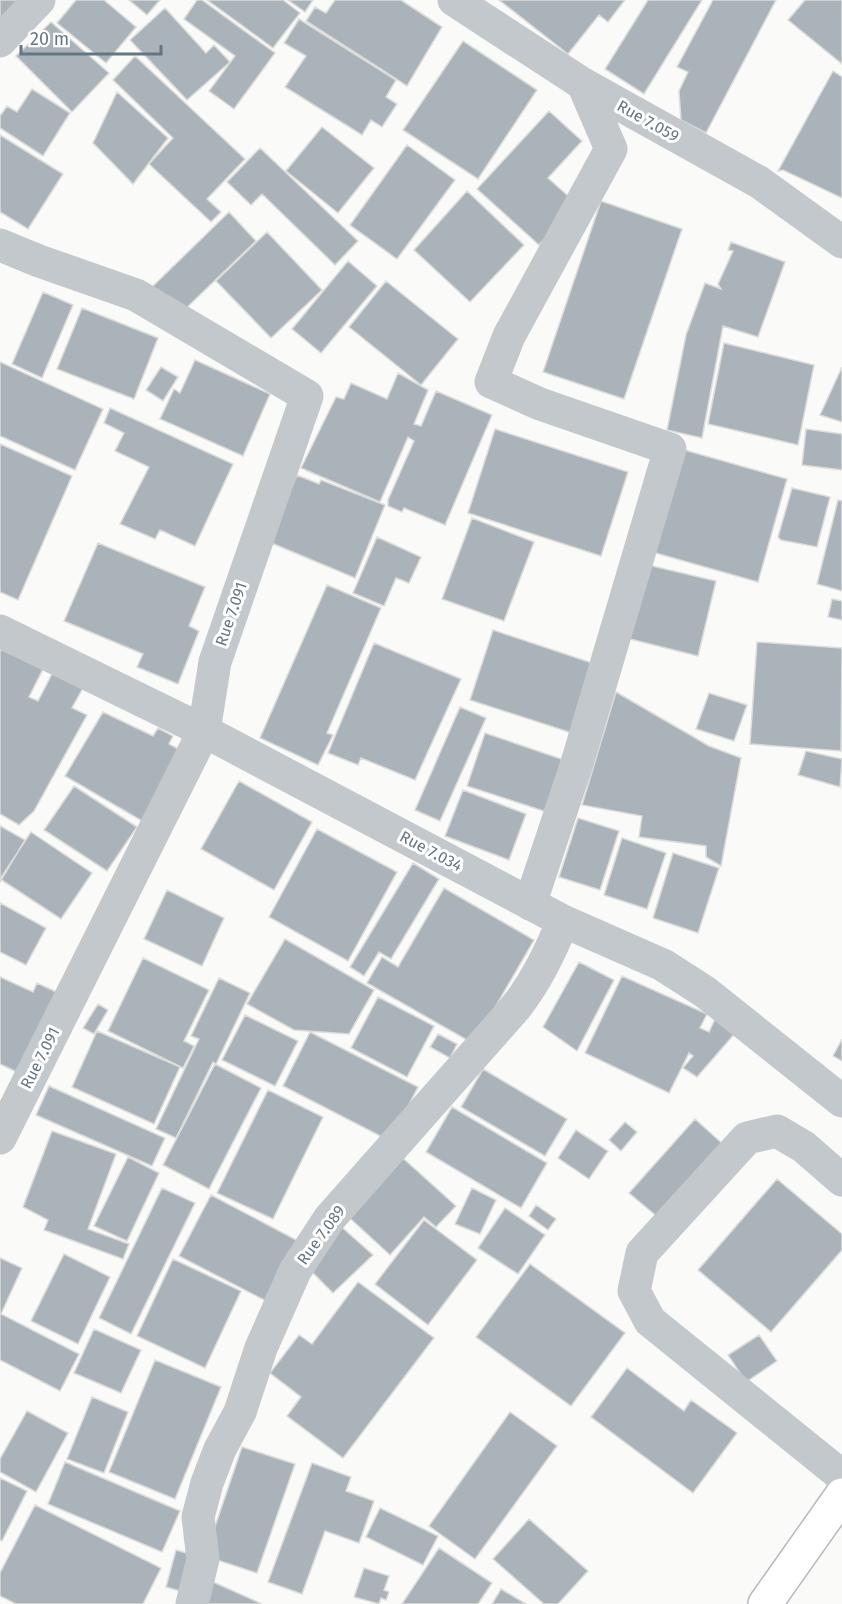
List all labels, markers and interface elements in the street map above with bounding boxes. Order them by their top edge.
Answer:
scale bar [21,18,160,56]
text: 20 m [30,28,69,50]
street label: Rue 7.059 [614,96,682,146]
street label: Rue 7.091 [211,579,251,649]
street label: Rue 7.034 [397,827,466,876]
street label: Rue 7.091 [16,1024,64,1092]
street label: Rue 7.089 [293,1202,349,1268]

